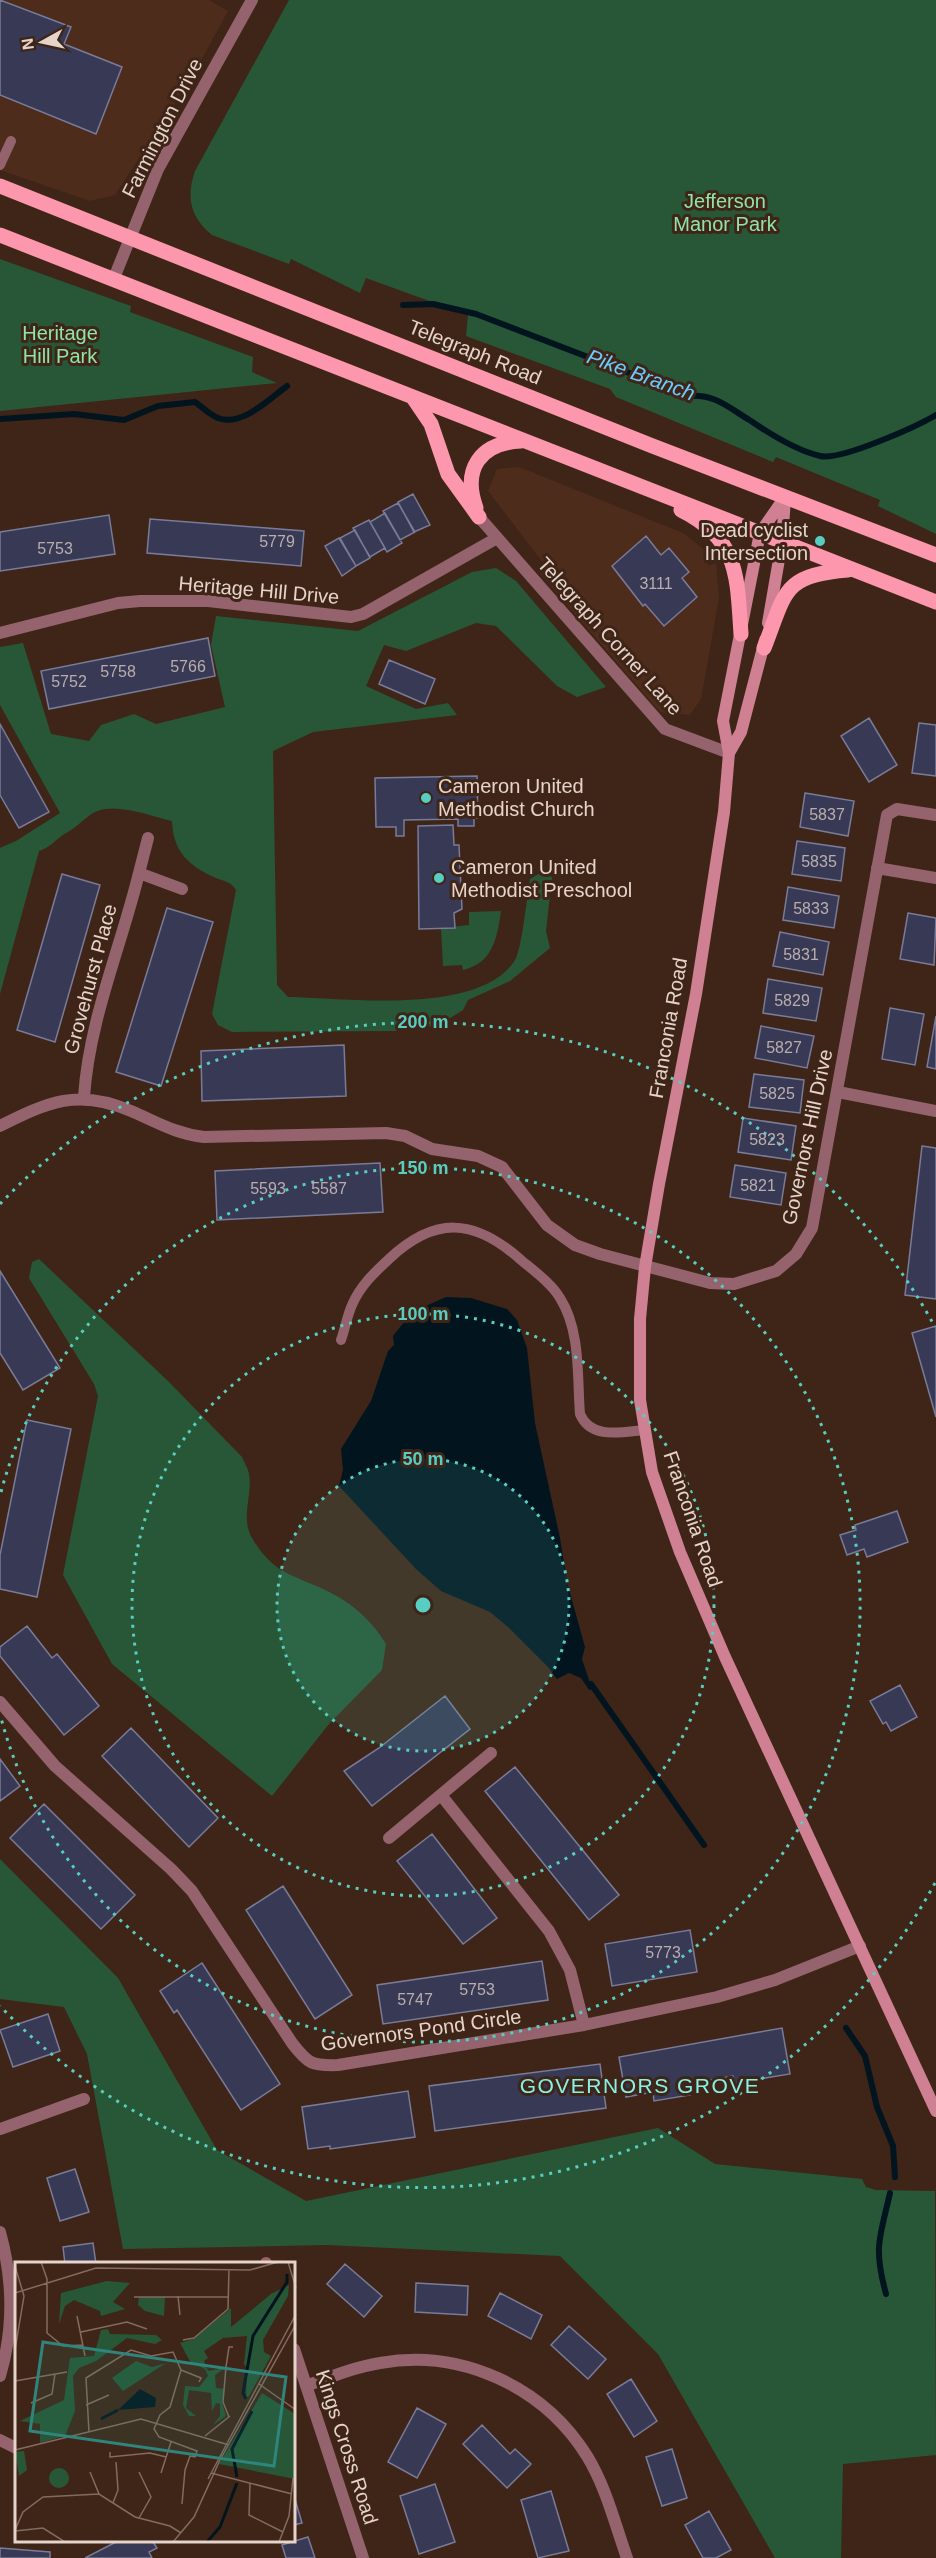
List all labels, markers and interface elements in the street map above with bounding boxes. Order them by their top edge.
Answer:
north arrow [12,12,72,72]
text: N [18,37,37,51]
street label: Farmington Drive [117,55,207,201]
park label: Jefferson Manor Park [673,190,778,235]
street label: Telegraph Road [405,315,545,389]
park label: Heritage Hill Park [22,322,98,367]
water label: Pike Branch [584,344,698,405]
place label: Dead cyclist Intersection [700,519,808,564]
house number: 5779 [259,533,295,550]
marker: Dead cyclist Intersection [813,534,827,548]
house number: 5753 [37,540,73,557]
street label: Telegraph Corner Lane [533,553,687,719]
street label: Heritage Hill Drive [178,572,340,608]
house number: 3111 [639,575,673,592]
house number: 5766 [170,658,206,675]
house number: 5758 [100,663,136,680]
house number: 5752 [51,673,87,690]
place label: Cameron United Methodist Church [438,775,595,820]
marker: Cameron United Methodist Church [419,791,433,805]
house number: 5837 [809,806,845,823]
house number: 5835 [801,853,837,870]
place label: Cameron United Methodist Preschool [451,856,632,901]
marker: Cameron United Methodist Preschool [432,871,446,885]
house number: 5833 [793,900,829,917]
street label: Grovehurst Place [59,902,121,1056]
house number: 5831 [783,946,819,963]
street label: Franconia Road [645,956,691,1100]
house number: 5829 [774,992,810,1009]
text: 200 m [397,1012,449,1032]
house number: 5827 [766,1039,802,1056]
street label: Governors Hill Drive [778,1047,836,1227]
house number: 5825 [759,1085,795,1102]
house number: 5823 [749,1131,785,1148]
text: 150 m [397,1158,449,1178]
house number: 5821 [740,1177,776,1194]
house number: 5593 [250,1180,286,1197]
house number: 5587 [311,1180,347,1197]
text: 100 m [397,1304,449,1324]
street label: Franconia Road [659,1448,727,1590]
text: 50 m [402,1449,444,1469]
centre of rings [413,1595,433,1615]
house number: 5773 [645,1944,681,1961]
house number: 5753 [459,1981,495,1998]
house number: 5747 [397,1991,433,2008]
street label: Governors Pond Circle [319,2005,523,2055]
district label: GOVERNORS GROVE [520,2074,760,2097]
inset map [15,2262,296,2543]
street label: Kings Cross Road [312,2367,382,2527]

